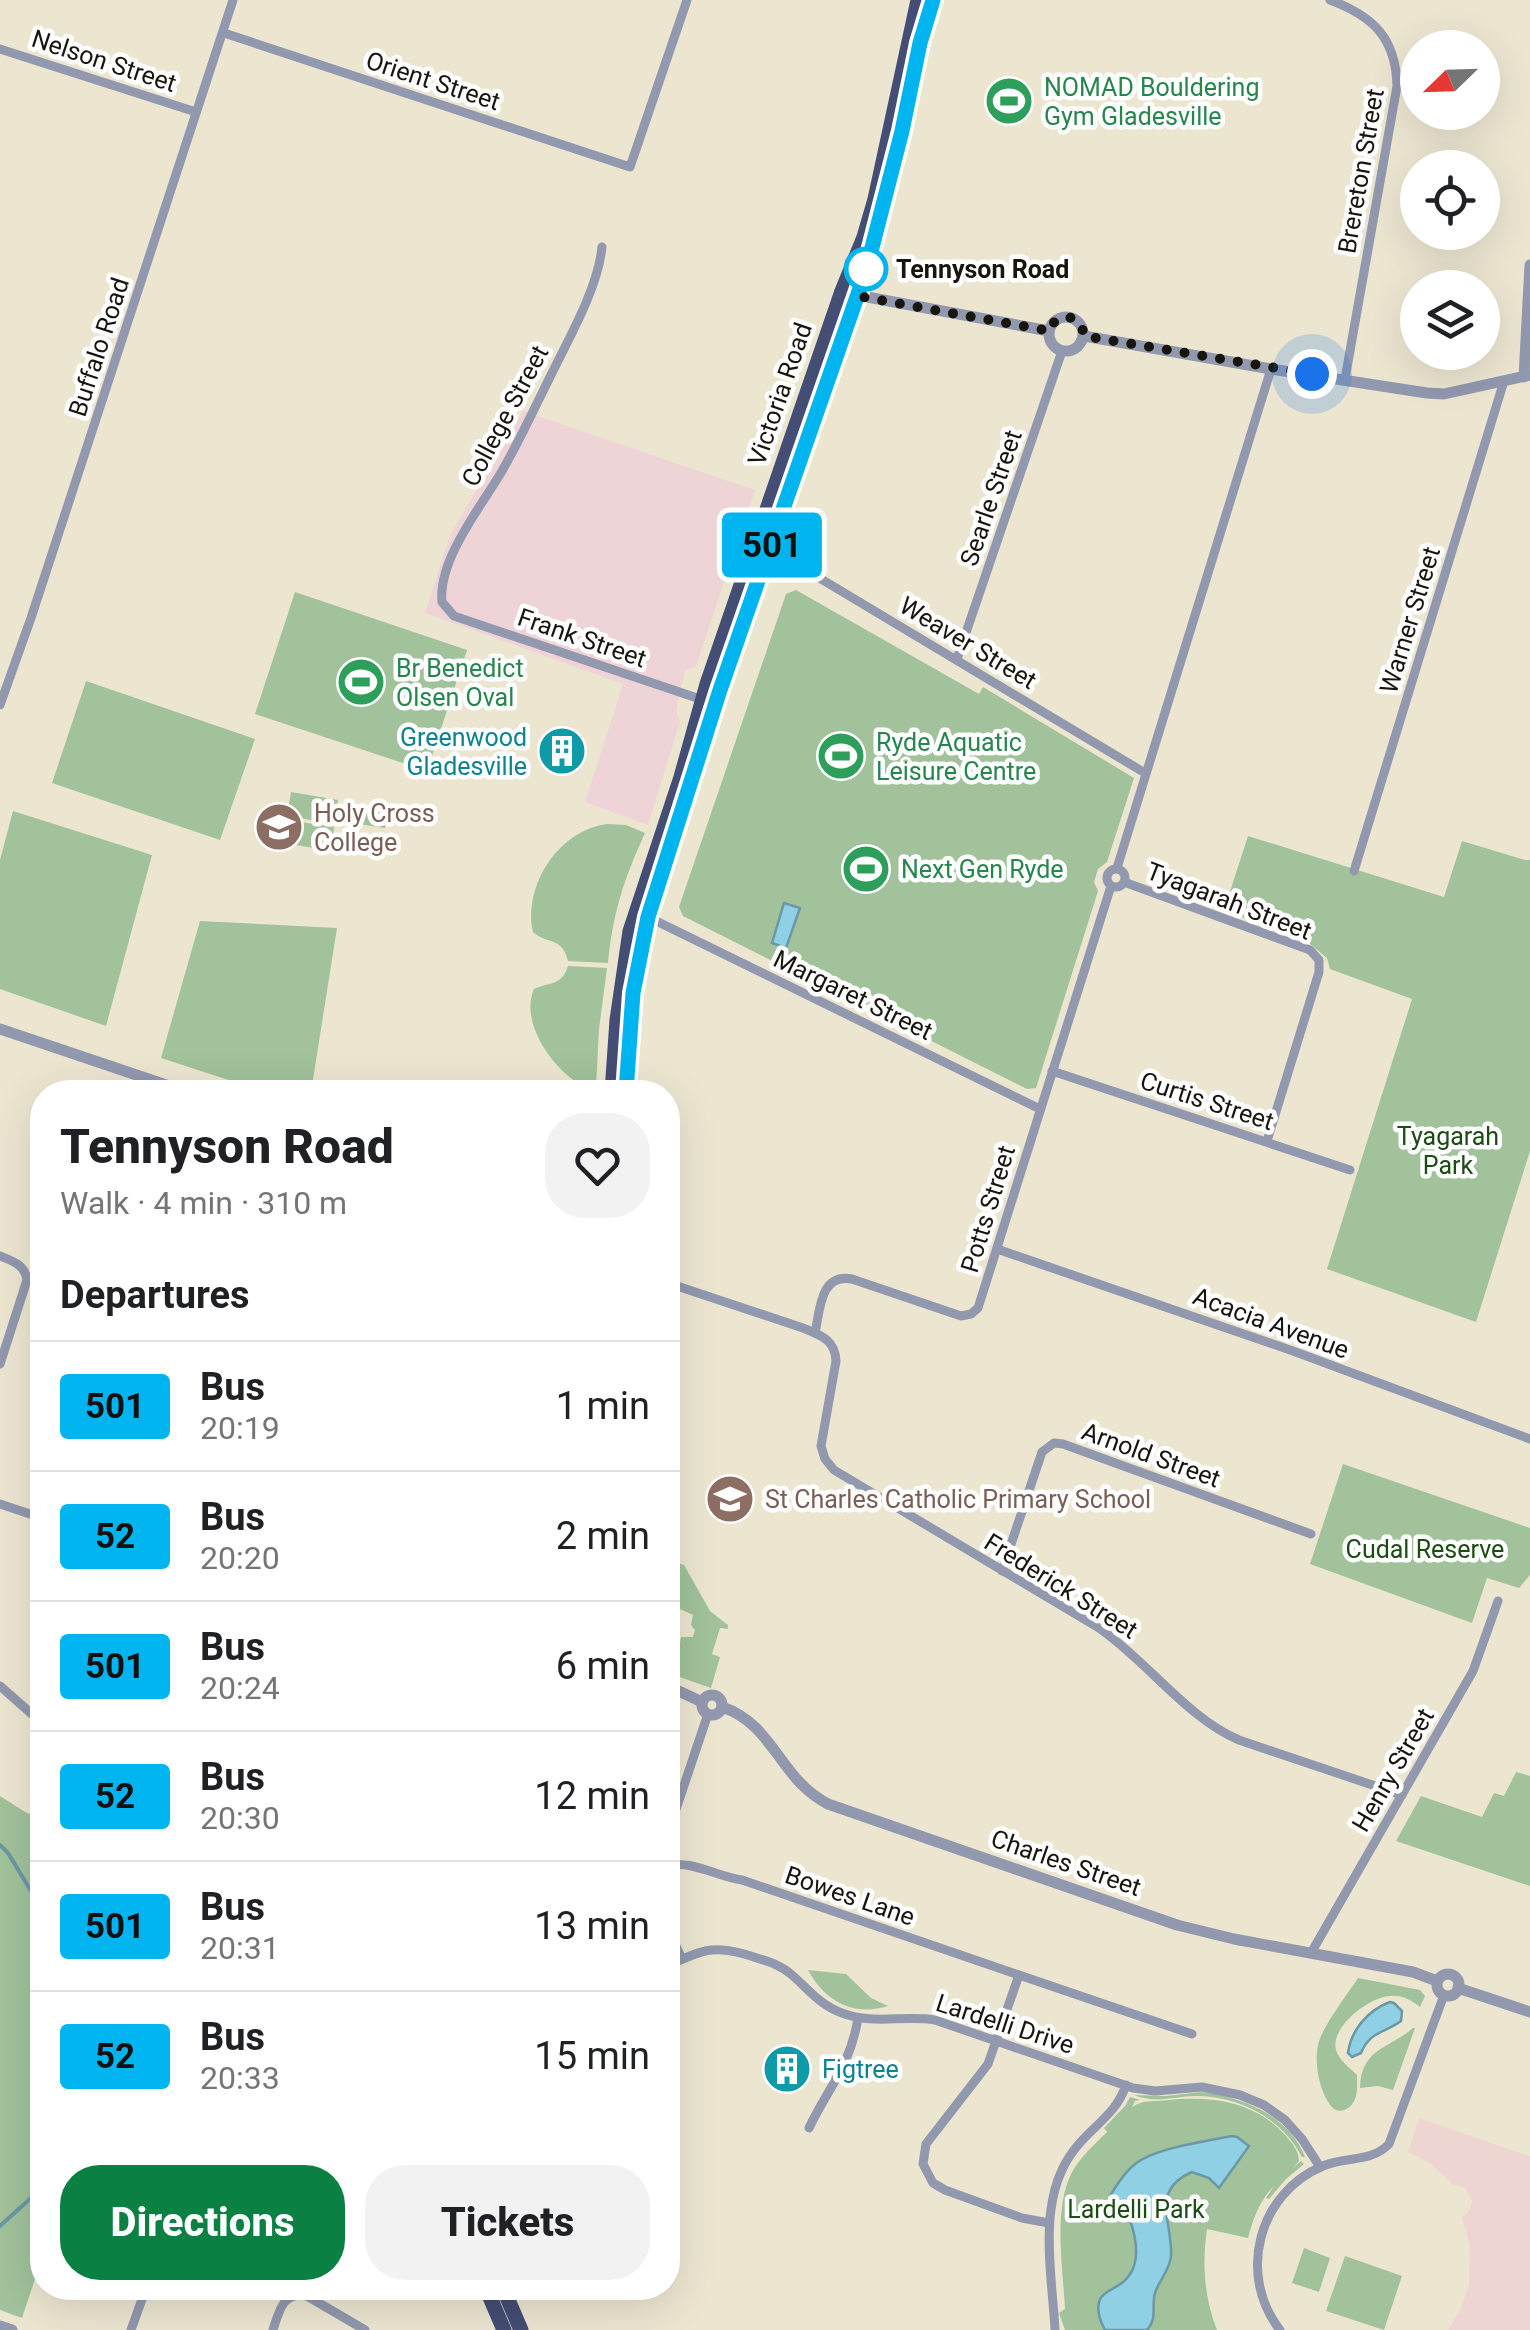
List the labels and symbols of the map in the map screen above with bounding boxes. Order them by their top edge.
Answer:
street label: Nelson Street [28,24,180,98]
north arrow [1400,30,1500,130]
street label: Orient Street [362,46,504,116]
place label: NOMAD Bouldering Gym Gladesville [1044,73,1259,131]
sports icon: NOMAD Bouldering Gym Gladesville [983,75,1035,127]
street label: Brereton Street [1332,86,1390,256]
marker: Tennyson Road [845,248,887,290]
place label: Tennyson Road [896,255,1069,284]
street label: Buffalo Road [63,274,135,420]
street label: Victoria Road [742,319,818,469]
street label: College Street [456,341,554,491]
your location [1287,349,1337,399]
street label: Searle Street [954,426,1028,570]
line badge: 501 [714,512,830,578]
street label: Warner Street [1374,543,1446,697]
street label: Weaver Street [894,591,1042,695]
street label: Frank Street [514,603,650,673]
place label: Br Benedict Olsen Oval [396,654,524,712]
sports icon: Br Benedict Olsen Oval [335,656,387,708]
place label: Greenwood Gladesville [400,723,527,781]
building icon: Greenwood Gladesville [536,725,588,777]
place label: Ryde Aquatic Leisure Centre [876,728,1036,786]
sports icon: Ryde Aquatic Leisure Centre [815,730,867,782]
place label: Holy Cross College [314,799,435,857]
school or university icon: Holy Cross College [253,801,305,853]
sports icon: Next Gen Ryde [840,843,892,895]
place label: Next Gen Ryde [901,855,1064,884]
street label: Tyagarah Street [1142,856,1316,946]
street label: Margaret Street [769,944,937,1046]
street label: Curtis Street [1137,1066,1277,1136]
park label: Tyagarah Park [1397,1122,1499,1180]
street label: Potts Street [955,1142,1021,1276]
street label: Acacia Avenue [1189,1281,1353,1365]
street label: Arnold Street [1078,1417,1224,1493]
school or university icon: St Charles Catholic Primary School [704,1473,756,1525]
place label: St Charles Catholic Primary School [765,1485,1151,1514]
street label: Frederick Street [979,1527,1143,1645]
park label: Cudal Reserve [1346,1535,1504,1564]
street label: Henry Street [1346,1703,1440,1837]
street label: Charles Street [987,1824,1145,1902]
street label: Bowes Lane [781,1860,919,1932]
street label: Lardelli Drive [932,1988,1078,2060]
building icon: Figtree [761,2043,813,2095]
place label: Figtree [822,2055,899,2084]
park label: Lardelli Park [1067,2195,1205,2224]

